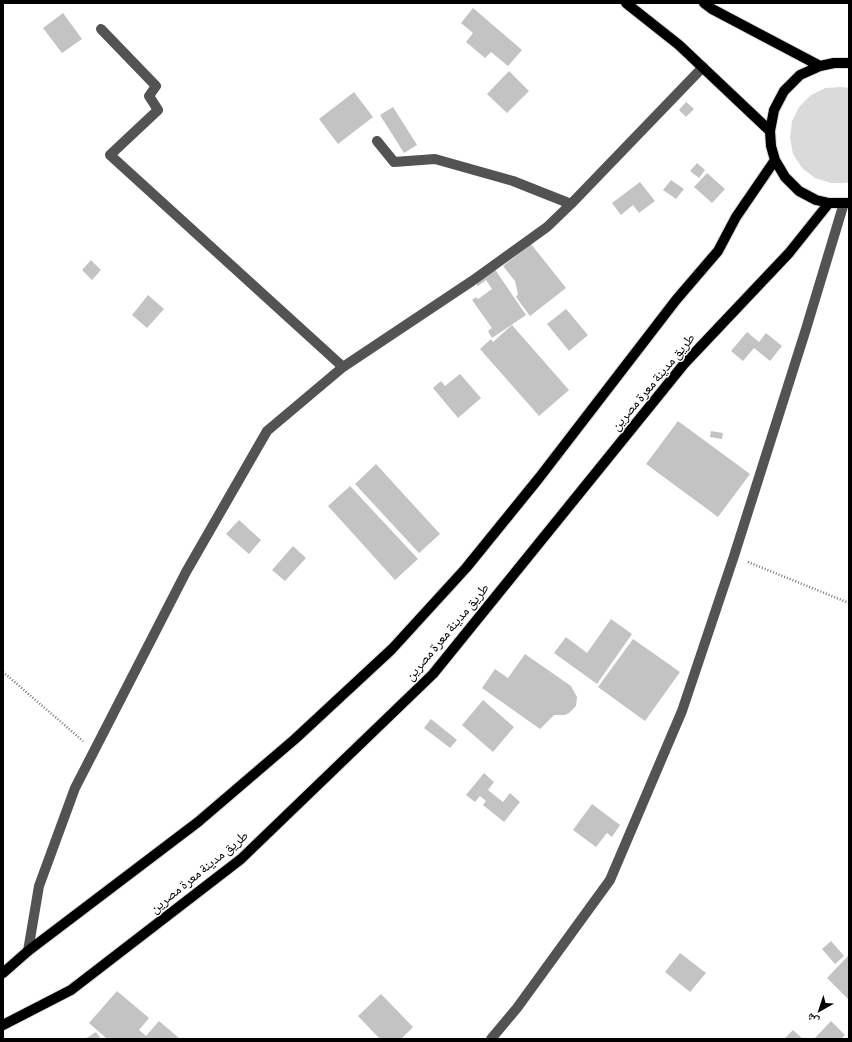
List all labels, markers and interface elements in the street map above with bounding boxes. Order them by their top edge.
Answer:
street label: طريق مدينة معرة مصرين [607,330,699,434]
street label: طريق مدينة معرة مصرين [401,580,493,684]
street label: طريق مدينة معرة مصرين [146,827,252,917]
north arrow [800,990,840,1030]
text: ش [804,1011,821,1028]

